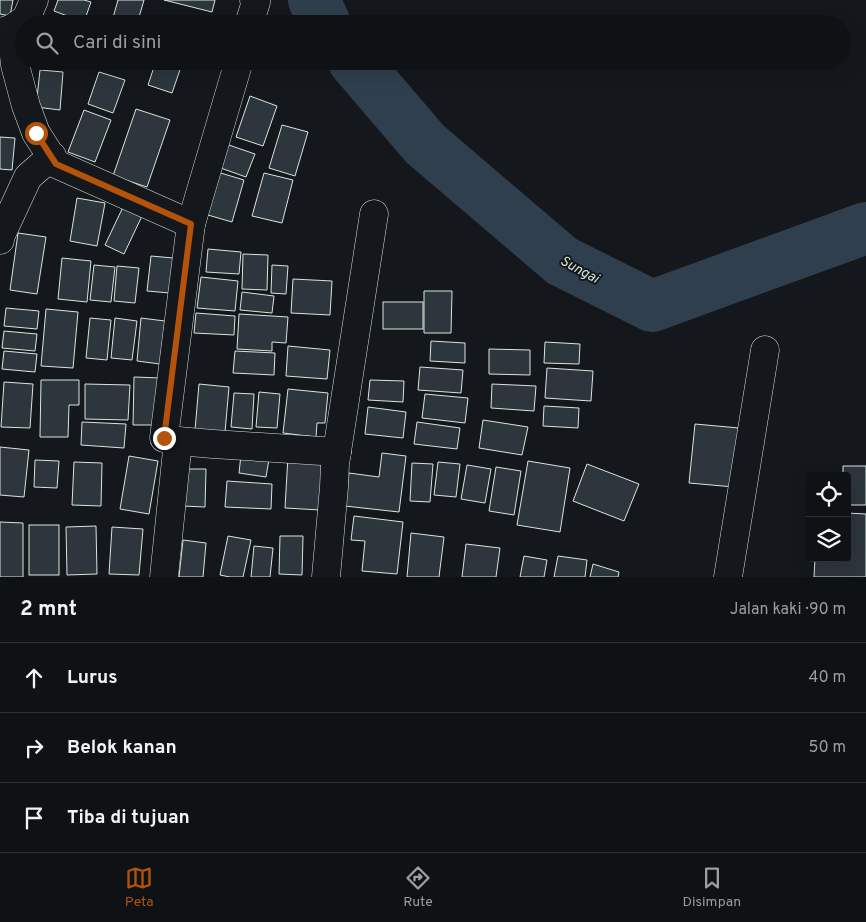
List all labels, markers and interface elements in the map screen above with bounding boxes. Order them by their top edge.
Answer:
search box [15,15,851,70]
icon: search [33,29,61,57]
text: Cari di sini [73,31,161,55]
route start [25,122,48,145]
water label: Sungai [557,253,603,289]
route end [153,427,176,450]
map controls [806,472,851,562]
button: locate [806,472,851,517]
button: layers [806,517,851,562]
text: 2 mnt [20,596,77,623]
text: Jalan kaki · 90 m [730,600,846,620]
icon: ahead [20,664,48,692]
text: Lurus [67,666,118,690]
text: 40 m [808,668,846,688]
icon: right [20,734,48,762]
text: Belok kanan [67,736,177,760]
text: 50 m [809,738,846,758]
icon: arrive [20,804,48,832]
text: Tiba di tujuan [67,806,190,830]
tab: Peta [125,864,154,911]
tab: Rute [403,864,433,911]
tab: Disimpan [682,864,741,911]

